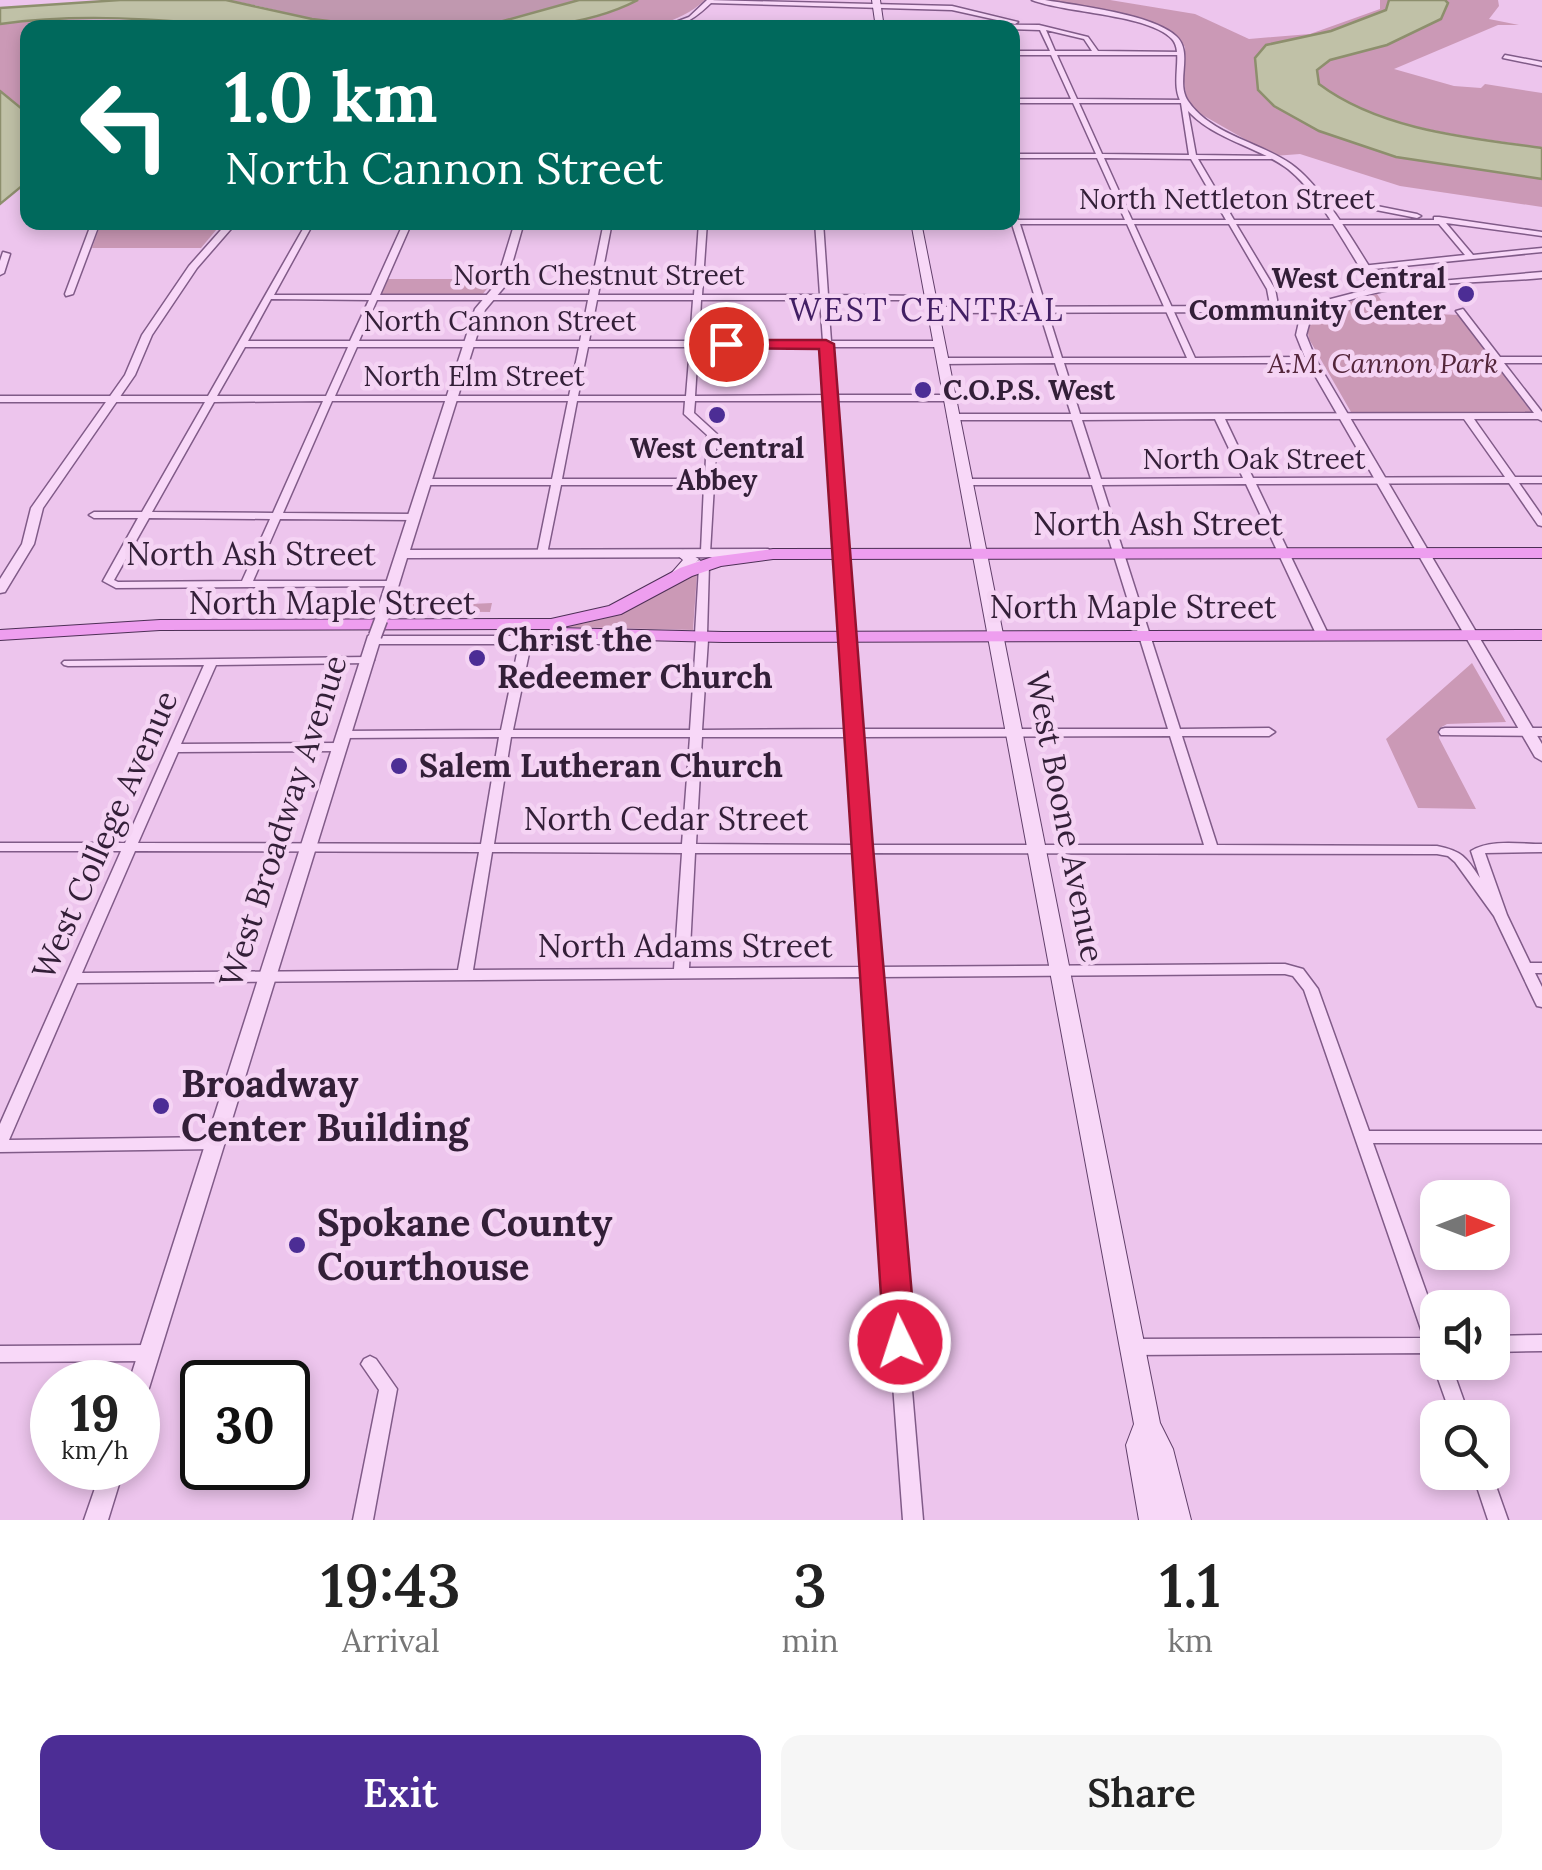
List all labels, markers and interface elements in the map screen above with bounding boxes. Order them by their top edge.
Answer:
text: 1.0 km [225,52,438,141]
icon: left [60,60,190,190]
text: North Cannon Street [225,139,664,196]
street label: North Nettleton Street [1079,181,1375,217]
street label: North Chestnut Street [453,257,745,293]
place label: West Central Community Center [1189,260,1447,328]
marker: West Central Community Center [1455,283,1477,305]
district label: WEST CENTRAL [789,289,1065,330]
pin [684,302,769,387]
street label: North Cannon Street [364,303,637,339]
icon: arrive [699,317,754,372]
park label: A.M. Cannon Park [1267,345,1498,381]
street label: North Elm Street [363,358,585,394]
place label: C.O.P.S. West [943,372,1115,408]
marker: C.O.P.S. West [912,379,934,401]
marker: West Central Abbey [706,404,728,426]
place label: West Central Abbey [630,430,804,498]
street label: North Oak Street [1142,441,1366,477]
street label: North Ash Street [1033,503,1284,544]
street label: North Ash Street [126,533,377,574]
street label: North Maple Street [188,582,476,623]
street label: North Maple Street [989,586,1277,627]
place label: Christ the Redeemer Church [497,619,773,697]
marker: Christ the Redeemer Church [466,647,488,669]
street label: West Broadway Avenue [209,650,356,992]
street label: West Boone Avenue [1017,668,1114,965]
street label: West College Avenue [23,684,187,985]
place label: Salem Lutheran Church [419,745,783,786]
marker: Salem Lutheran Church [388,755,410,777]
street label: North Cedar Street [523,798,809,839]
street label: North Adams Street [537,925,833,966]
place label: Broadway Center Building [181,1059,471,1152]
marker: Broadway Center Building [150,1095,172,1117]
north arrow [1420,1180,1510,1270]
map controls [1420,1180,1510,1490]
place label: Spokane County Courthouse [317,1198,612,1290]
marker: Spokane County Courthouse [286,1234,308,1256]
position arrow [848,1290,952,1394]
button: sound [1420,1290,1510,1380]
speed limit sign: 30 [180,1360,310,1490]
text: 19 [70,1381,120,1445]
button: search [1420,1400,1510,1490]
text: km/h [61,1434,129,1466]
text: 19:43 [321,1547,460,1623]
text: 3 [793,1547,827,1623]
text: 1.1 [1160,1547,1221,1623]
text: Arrival [342,1620,440,1661]
text: min [782,1620,839,1661]
text: km [1167,1620,1213,1661]
button: Exit [40,1735,761,1850]
button: Share [781,1735,1502,1850]

